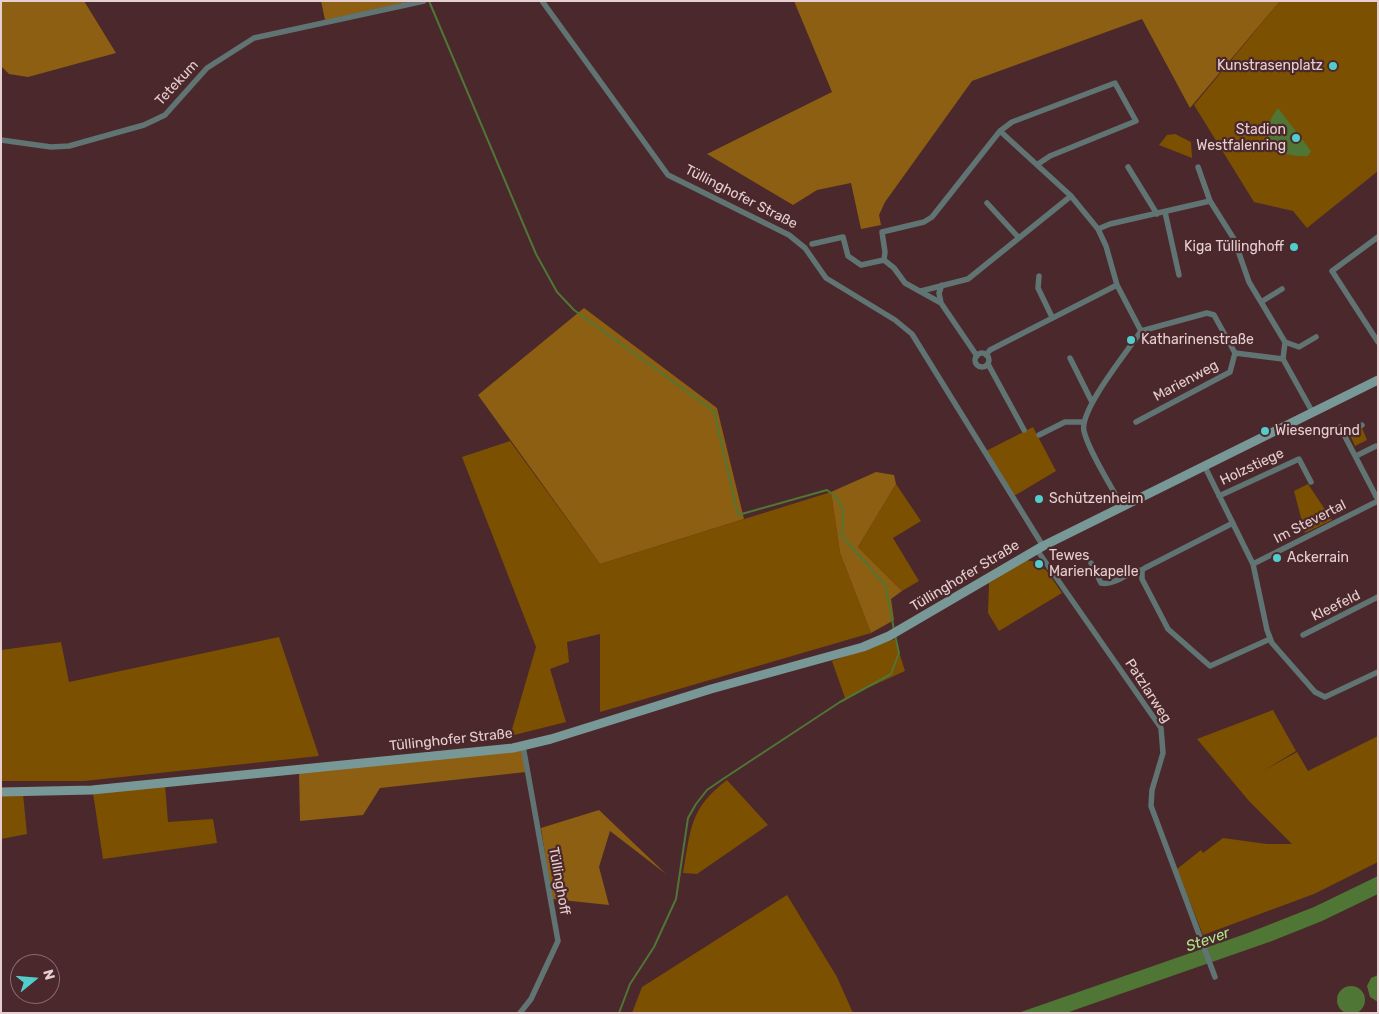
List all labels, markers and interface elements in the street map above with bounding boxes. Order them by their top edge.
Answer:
street label: Tetekum [152,57,202,109]
place label: Kunstrasenplatz [1217,58,1323,74]
marker: Kunstrasenplatz [1327,60,1339,72]
place label: Stadion Westfalenring [1196,122,1286,154]
marker: Stadion Westfalenring [1290,132,1302,144]
street label: Tüllinghofer Straße [682,161,800,233]
place label: Kiga Tüllinghoff [1184,239,1284,255]
marker: Kiga Tüllinghoff [1288,241,1300,253]
place label: Katharinenstraße [1141,332,1254,348]
marker: Katharinenstraße [1125,334,1137,346]
street label: Marienweg [1151,357,1221,405]
place label: Wiesengrund [1275,423,1360,439]
marker: Wiesengrund [1259,425,1271,437]
street label: Holzstiege [1217,445,1287,489]
place label: Schützenheim [1049,491,1143,507]
marker: Schützenheim [1033,493,1045,505]
street label: Im Stevertal [1271,497,1349,547]
street label: Tüllinghofer Straße [908,537,1022,615]
place label: Tewes Marienkapelle [1049,548,1139,580]
place label: Ackerrain [1287,550,1349,566]
marker: Ackerrain [1271,552,1283,564]
marker: Tewes Marienkapelle [1033,558,1045,570]
street label: Kleefeld [1309,587,1363,625]
street label: Patzlarweg [1121,656,1175,726]
street label: Tüllinghofer Straße [388,725,514,755]
street label: Tüllinghoff [545,846,573,916]
water label: Stever [1184,924,1232,956]
north arrow [10,954,60,1004]
text: N [39,967,58,982]

